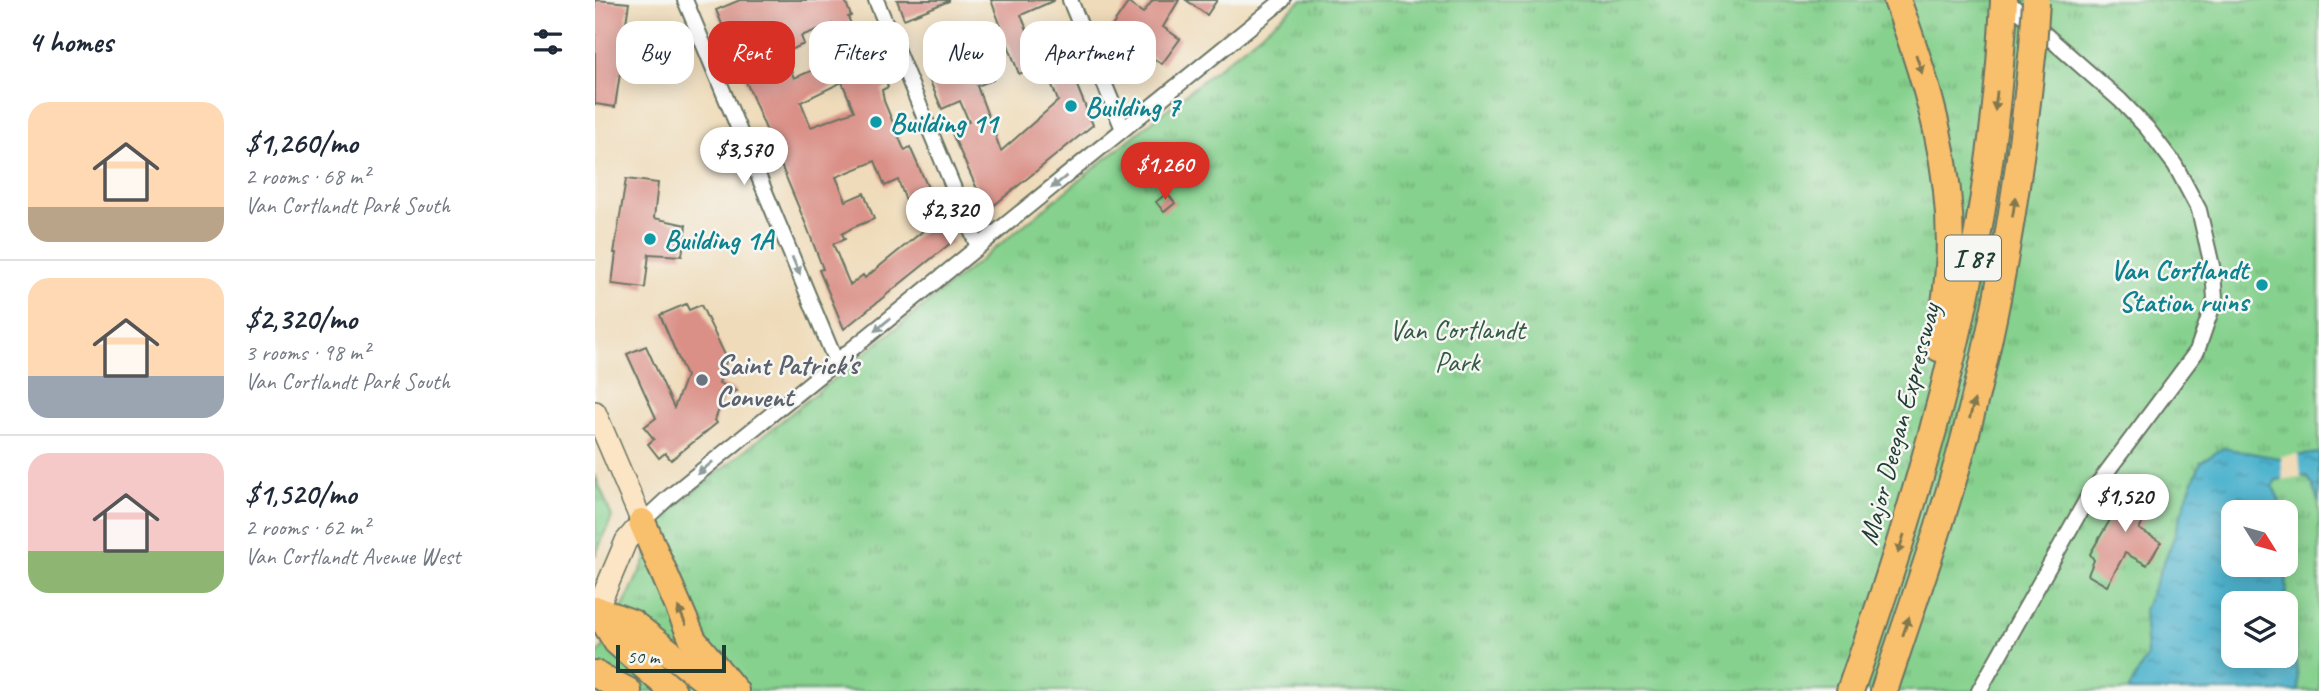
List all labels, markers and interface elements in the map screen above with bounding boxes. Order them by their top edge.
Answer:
chip: Buy [616,21,694,84]
chip: Rent [708,21,795,84]
chip: Filters [809,21,909,84]
chip: New [923,21,1006,84]
chip: Apartment [1020,21,1156,84]
text: 4 homes [28,23,113,61]
icon: filters [529,23,567,61]
one-way arrow [1915,54,1925,75]
place label: Building 7 [1085,89,1182,124]
one-way arrow [1990,90,2001,112]
marker: Building 7 [1063,98,1079,114]
place label: Building 11 [890,105,1001,140]
marker: Building 11 [868,114,884,130]
text: $1,260/mo [245,124,358,162]
pin: $3,570 [687,128,801,187]
icon: home [84,130,168,214]
text: $3,570 [716,135,772,164]
pin: $1,260 [1108,142,1222,202]
text: $1,260 [1137,150,1193,179]
text: 2 rooms · 68 m² [245,162,369,191]
one-way arrow [1050,174,1068,189]
pin: $2,320 [893,188,1007,247]
text: Van Cortlandt Park South [245,191,450,220]
text: $2,320 [922,195,978,224]
one-way arrow [2008,196,2019,218]
place label: Building 1A [664,222,775,257]
marker: Building 1A [642,231,658,247]
road number: I 87 [1945,235,2001,280]
place label: Van Cortlandt Station ruins [2110,252,2251,319]
one-way arrow [791,256,802,277]
marker: Van Cortlandt Station ruins [2254,277,2270,293]
street label: Major Deegan Expressway [1850,297,1949,548]
text: $2,320/mo [245,300,357,338]
icon: home [84,306,168,390]
park label: Van Cortlandt Park [1389,312,1528,379]
one-way arrow [873,317,891,332]
text: 3 rooms · 98 m² [245,338,369,367]
place label: Saint Patrick's Convent [716,347,862,414]
text: Van Cortlandt Park South [245,367,450,396]
marker: Saint Patrick's Convent [694,372,710,388]
one-way arrow [1967,398,1978,420]
one-way arrow [696,460,714,475]
text: $1,520/mo [245,475,356,513]
pin: $1,520 [2068,475,2182,534]
icon: home [84,481,168,565]
text: $1,520 [2097,482,2153,511]
north arrow [2221,500,2298,578]
map controls [2221,500,2298,668]
text: 2 rooms · 62 m² [245,513,369,542]
one-way arrow [1896,533,1906,554]
text: Van Cortlandt Avenue West [245,542,460,571]
button: layers [2221,591,2298,668]
one-way arrow [676,606,687,626]
one-way arrow [1901,616,1912,637]
scale bar [616,642,726,674]
text: 50 m [627,645,659,669]

